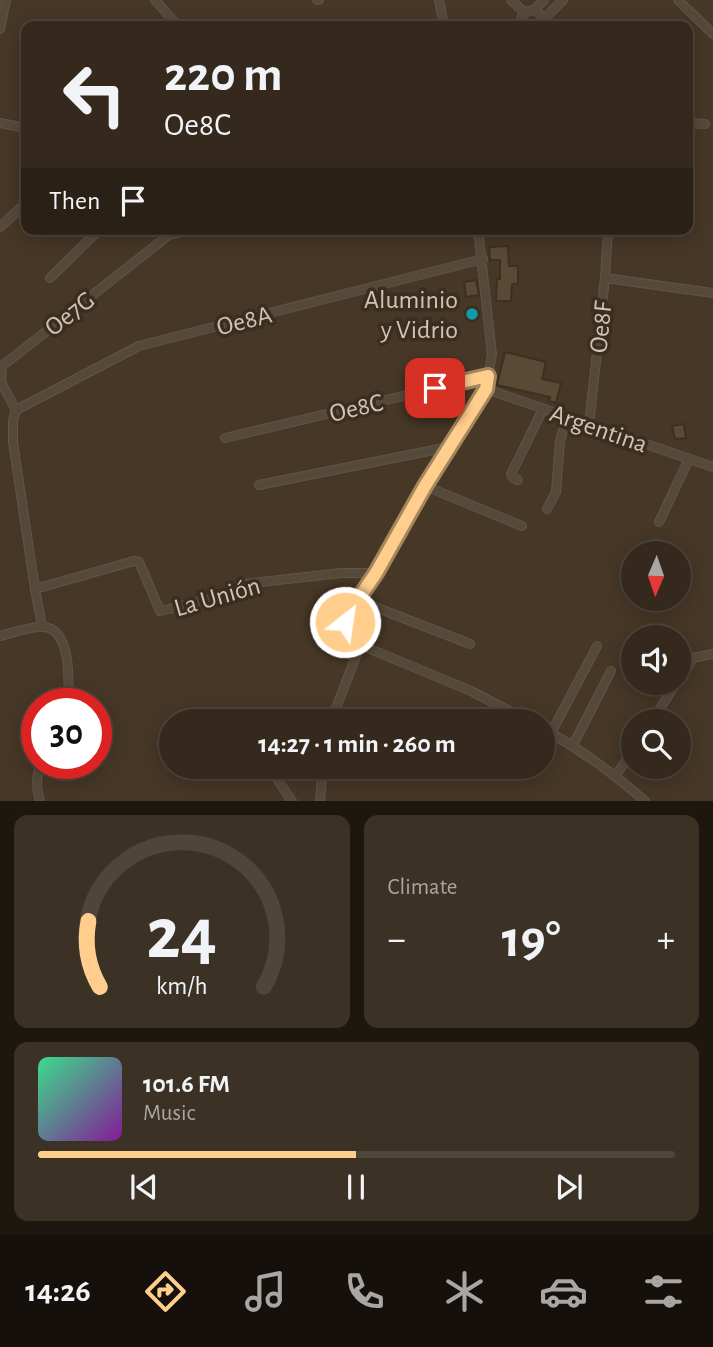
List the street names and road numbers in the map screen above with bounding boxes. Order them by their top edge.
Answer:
street label: Oe7G [40,287,99,341]
street label: Oe8F [585,299,617,354]
street label: Oe8A [214,302,274,340]
street label: Oe8C [327,389,386,427]
street label: Argentina [547,400,651,458]
street label: La Unión [171,572,263,622]

